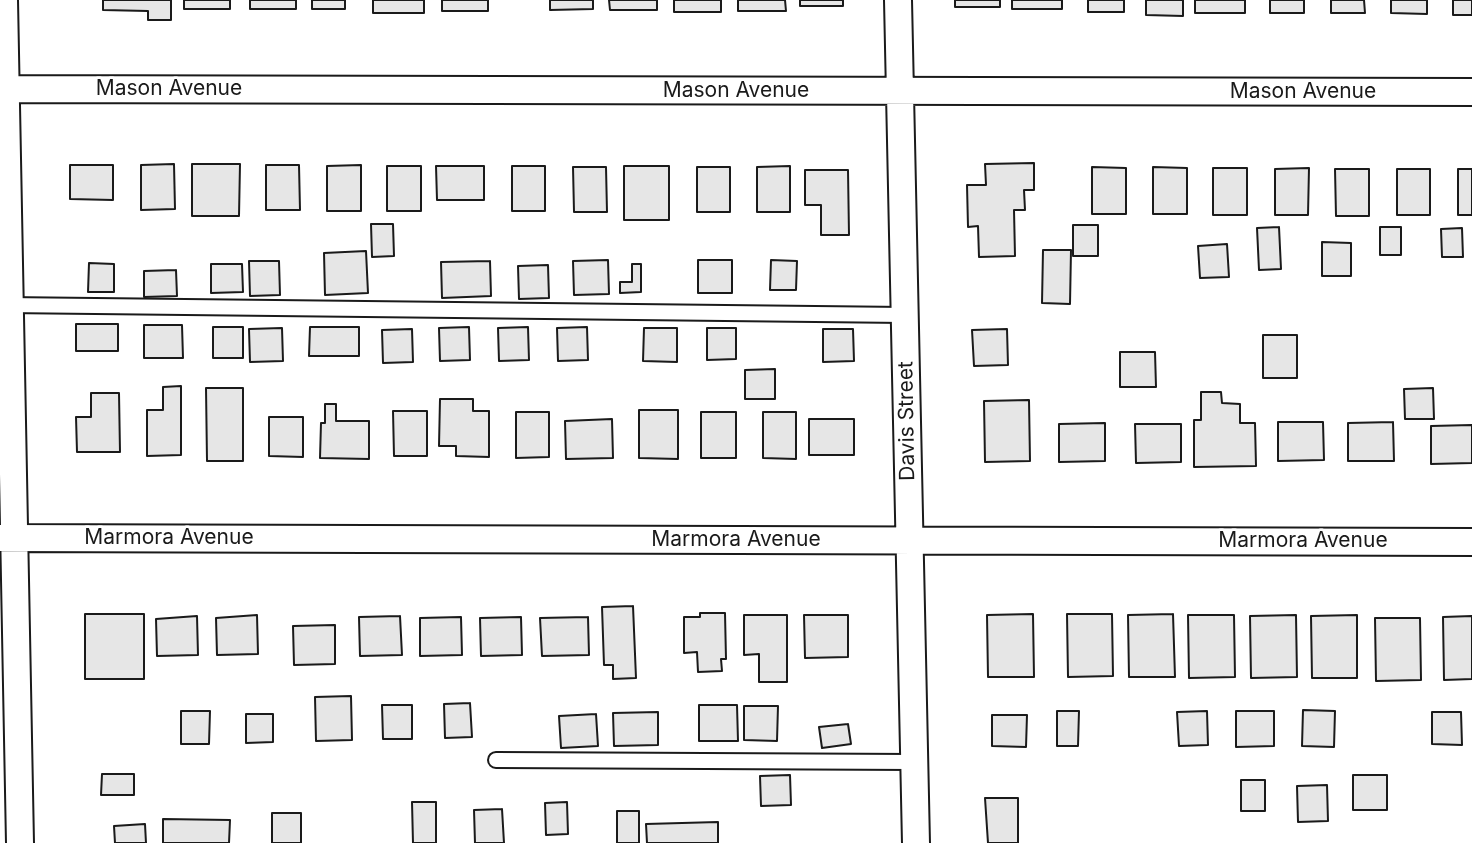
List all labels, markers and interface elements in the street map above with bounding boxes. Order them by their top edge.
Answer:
street label: Mason Avenue [96,76,242,102]
street label: Mason Avenue [663,78,809,104]
street label: Mason Avenue [1230,79,1376,105]
street label: Davis Street [893,361,921,481]
street label: Marmora Avenue [84,525,254,551]
street label: Marmora Avenue [651,527,821,553]
street label: Marmora Avenue [1218,528,1388,554]

